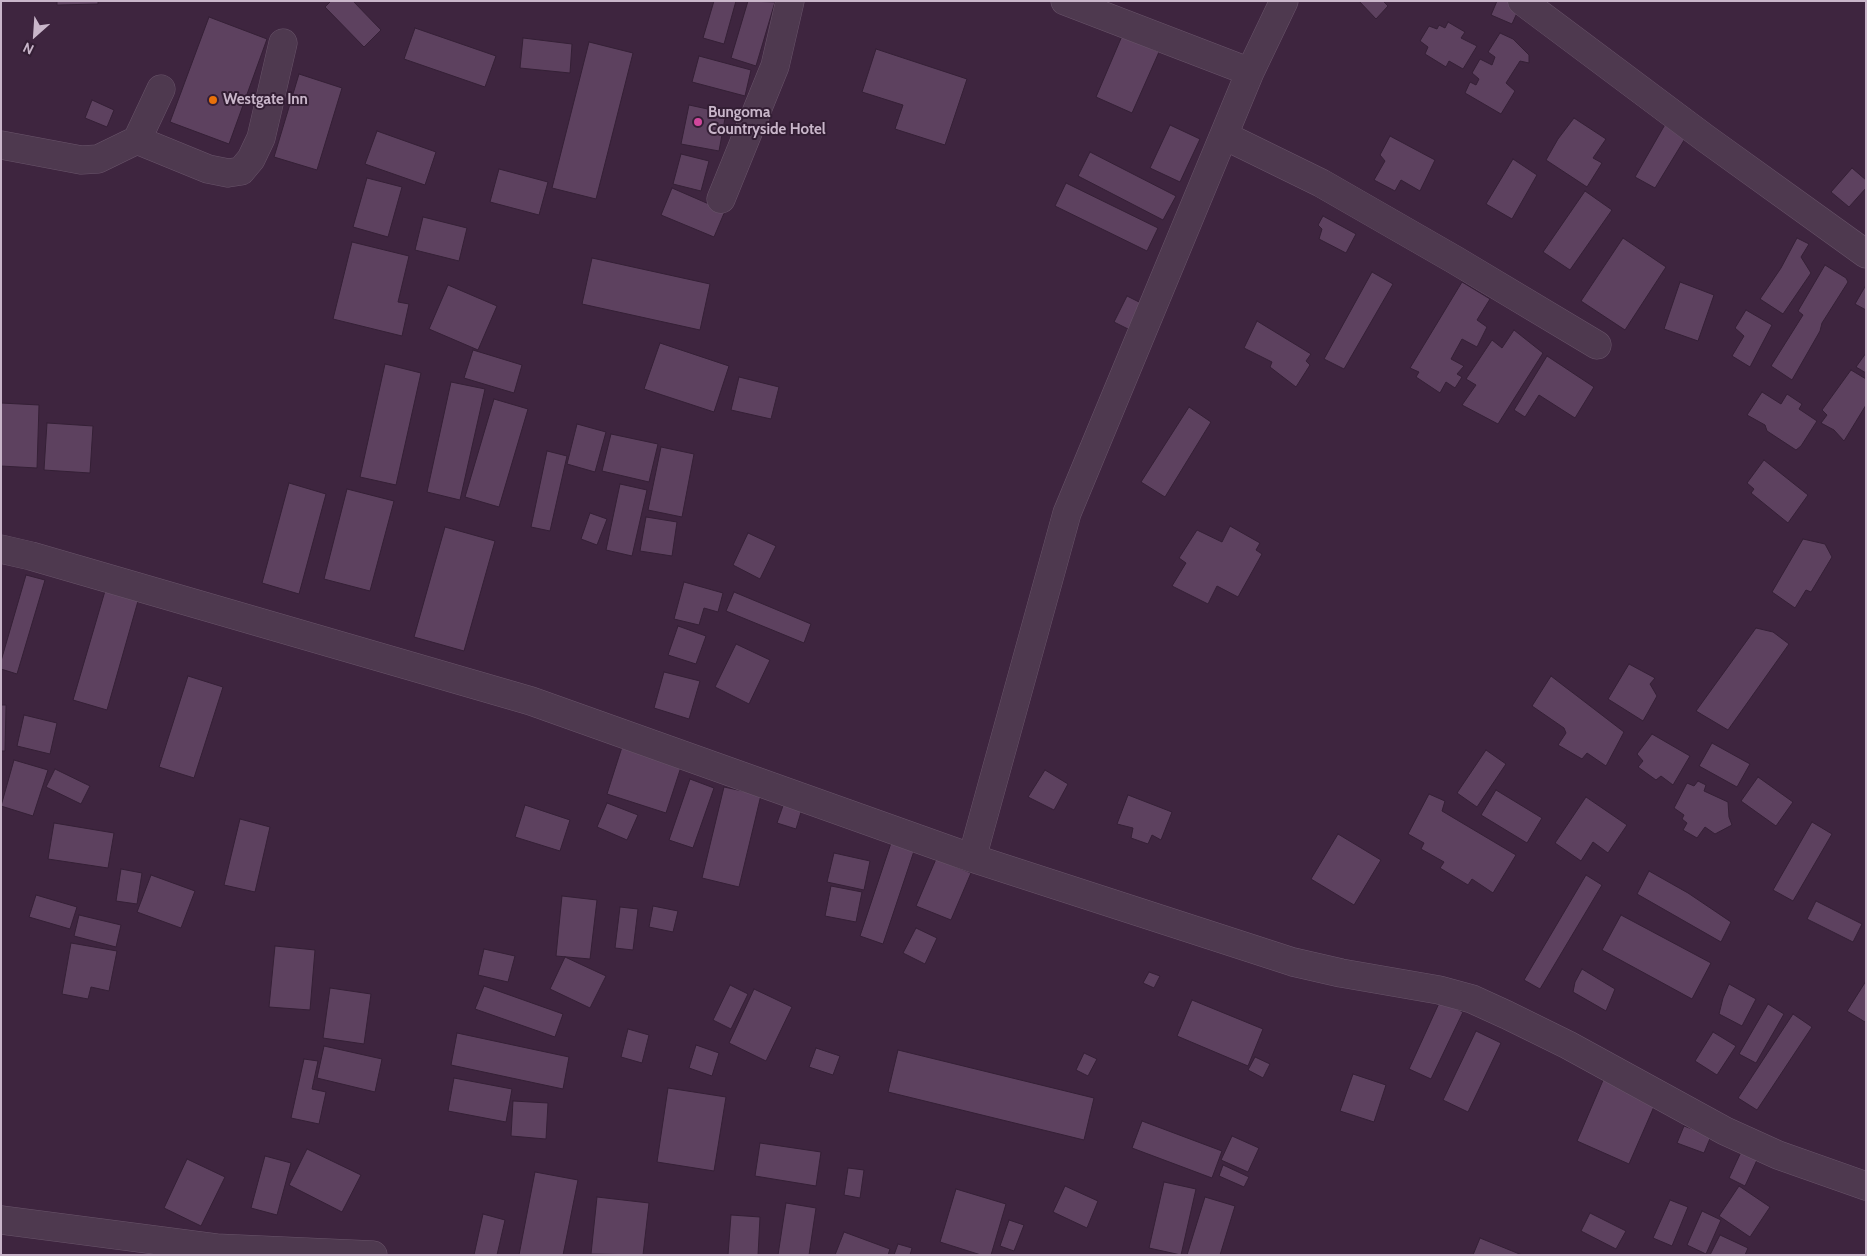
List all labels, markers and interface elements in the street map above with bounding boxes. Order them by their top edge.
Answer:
north arrow [10,10,60,60]
text: N [20,38,37,59]
place label: Westgate Inn [223,91,308,109]
marker: Westgate Inn [207,94,219,106]
place label: Bungoma Countryside Hotel [708,104,826,139]
marker: Bungoma Countryside Hotel [692,116,704,128]

